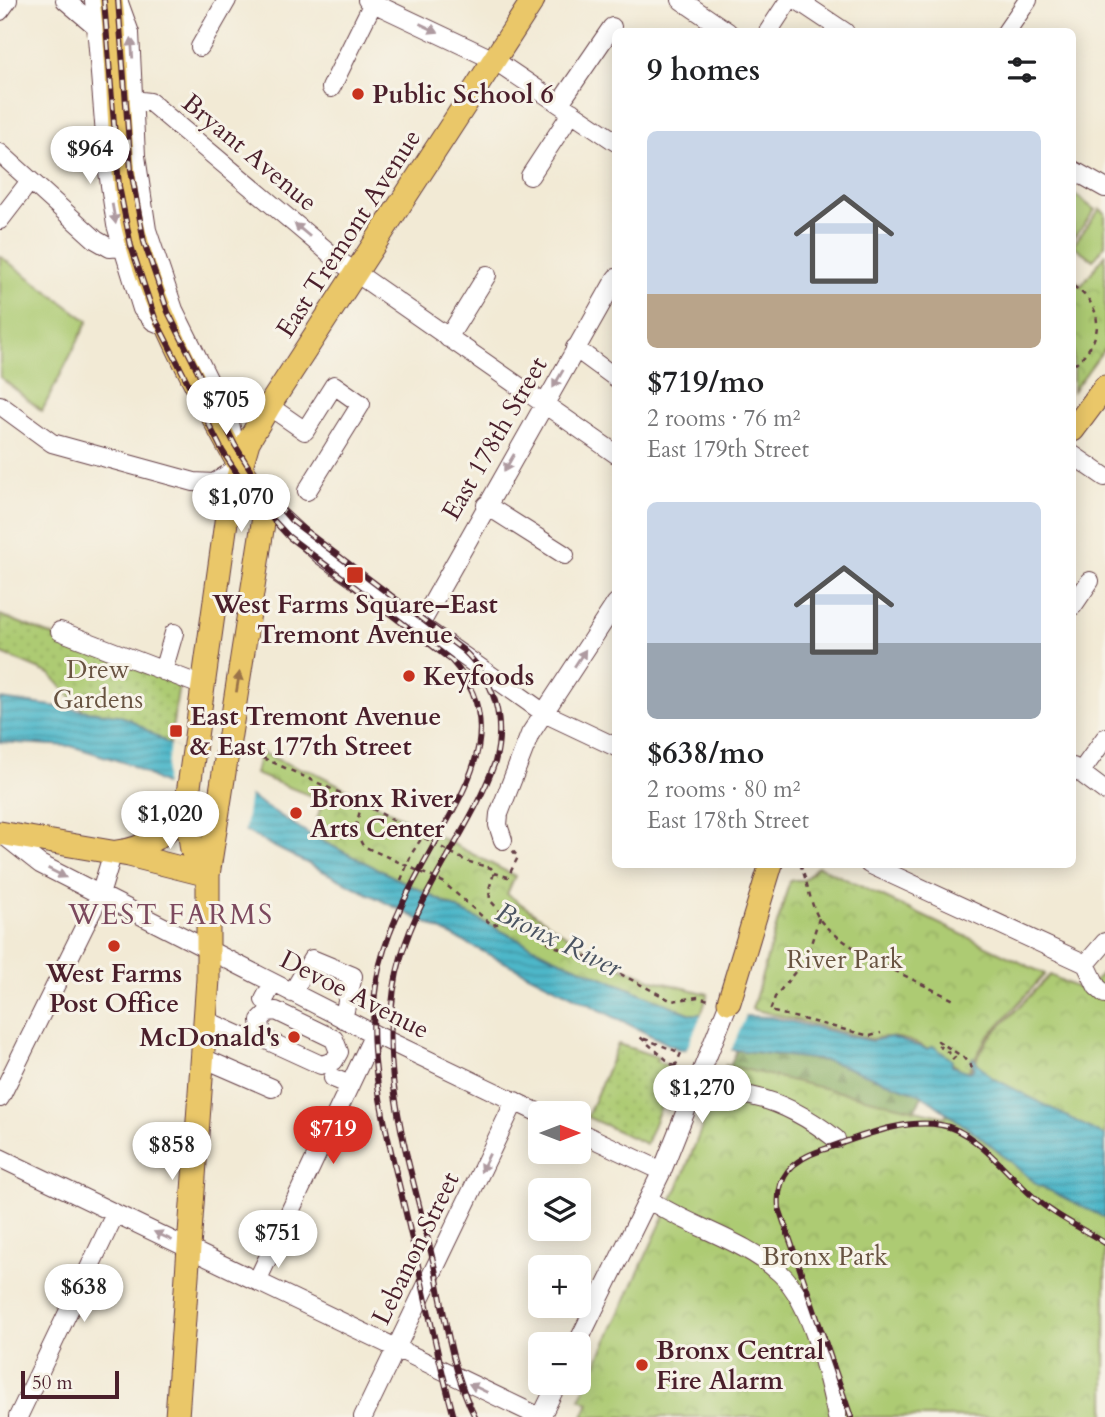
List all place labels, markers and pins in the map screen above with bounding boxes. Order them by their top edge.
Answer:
place label: Public School 6 [372,77,554,112]
marker: Public School 6 [350,86,366,102]
pin: $964 [49,127,131,186]
pin: $705 [185,378,267,437]
pin: $1,070 [184,475,298,534]
marker: West Farms Square–East Tremont Avenue [345,565,365,585]
place label: West Farms Square–East Tremont Avenue [211,587,498,652]
place label: Keyfoods [423,659,534,694]
marker: Keyfoods [401,668,417,684]
place label: East Tremont Avenue & East 177th Street [190,699,441,764]
marker: East Tremont Avenue & East 177th Street [168,723,184,739]
place label: Bronx River Arts Center [310,781,454,846]
pin: $1,020 [113,792,227,851]
marker: Bronx River Arts Center [288,805,304,821]
marker: West Farms Post Office [106,938,122,954]
place label: West Farms Post Office [45,956,182,1021]
place label: McDonald's [139,1020,280,1055]
marker: McDonald's [286,1029,302,1045]
pin: $1,270 [645,1066,759,1125]
pin: $719 [292,1106,374,1166]
pin: $858 [131,1122,213,1182]
pin: $751 [237,1210,319,1270]
pin: $638 [43,1264,125,1324]
place label: Bronx Central Fire Alarm [656,1333,825,1398]
marker: Bronx Central Fire Alarm [634,1357,650,1373]

